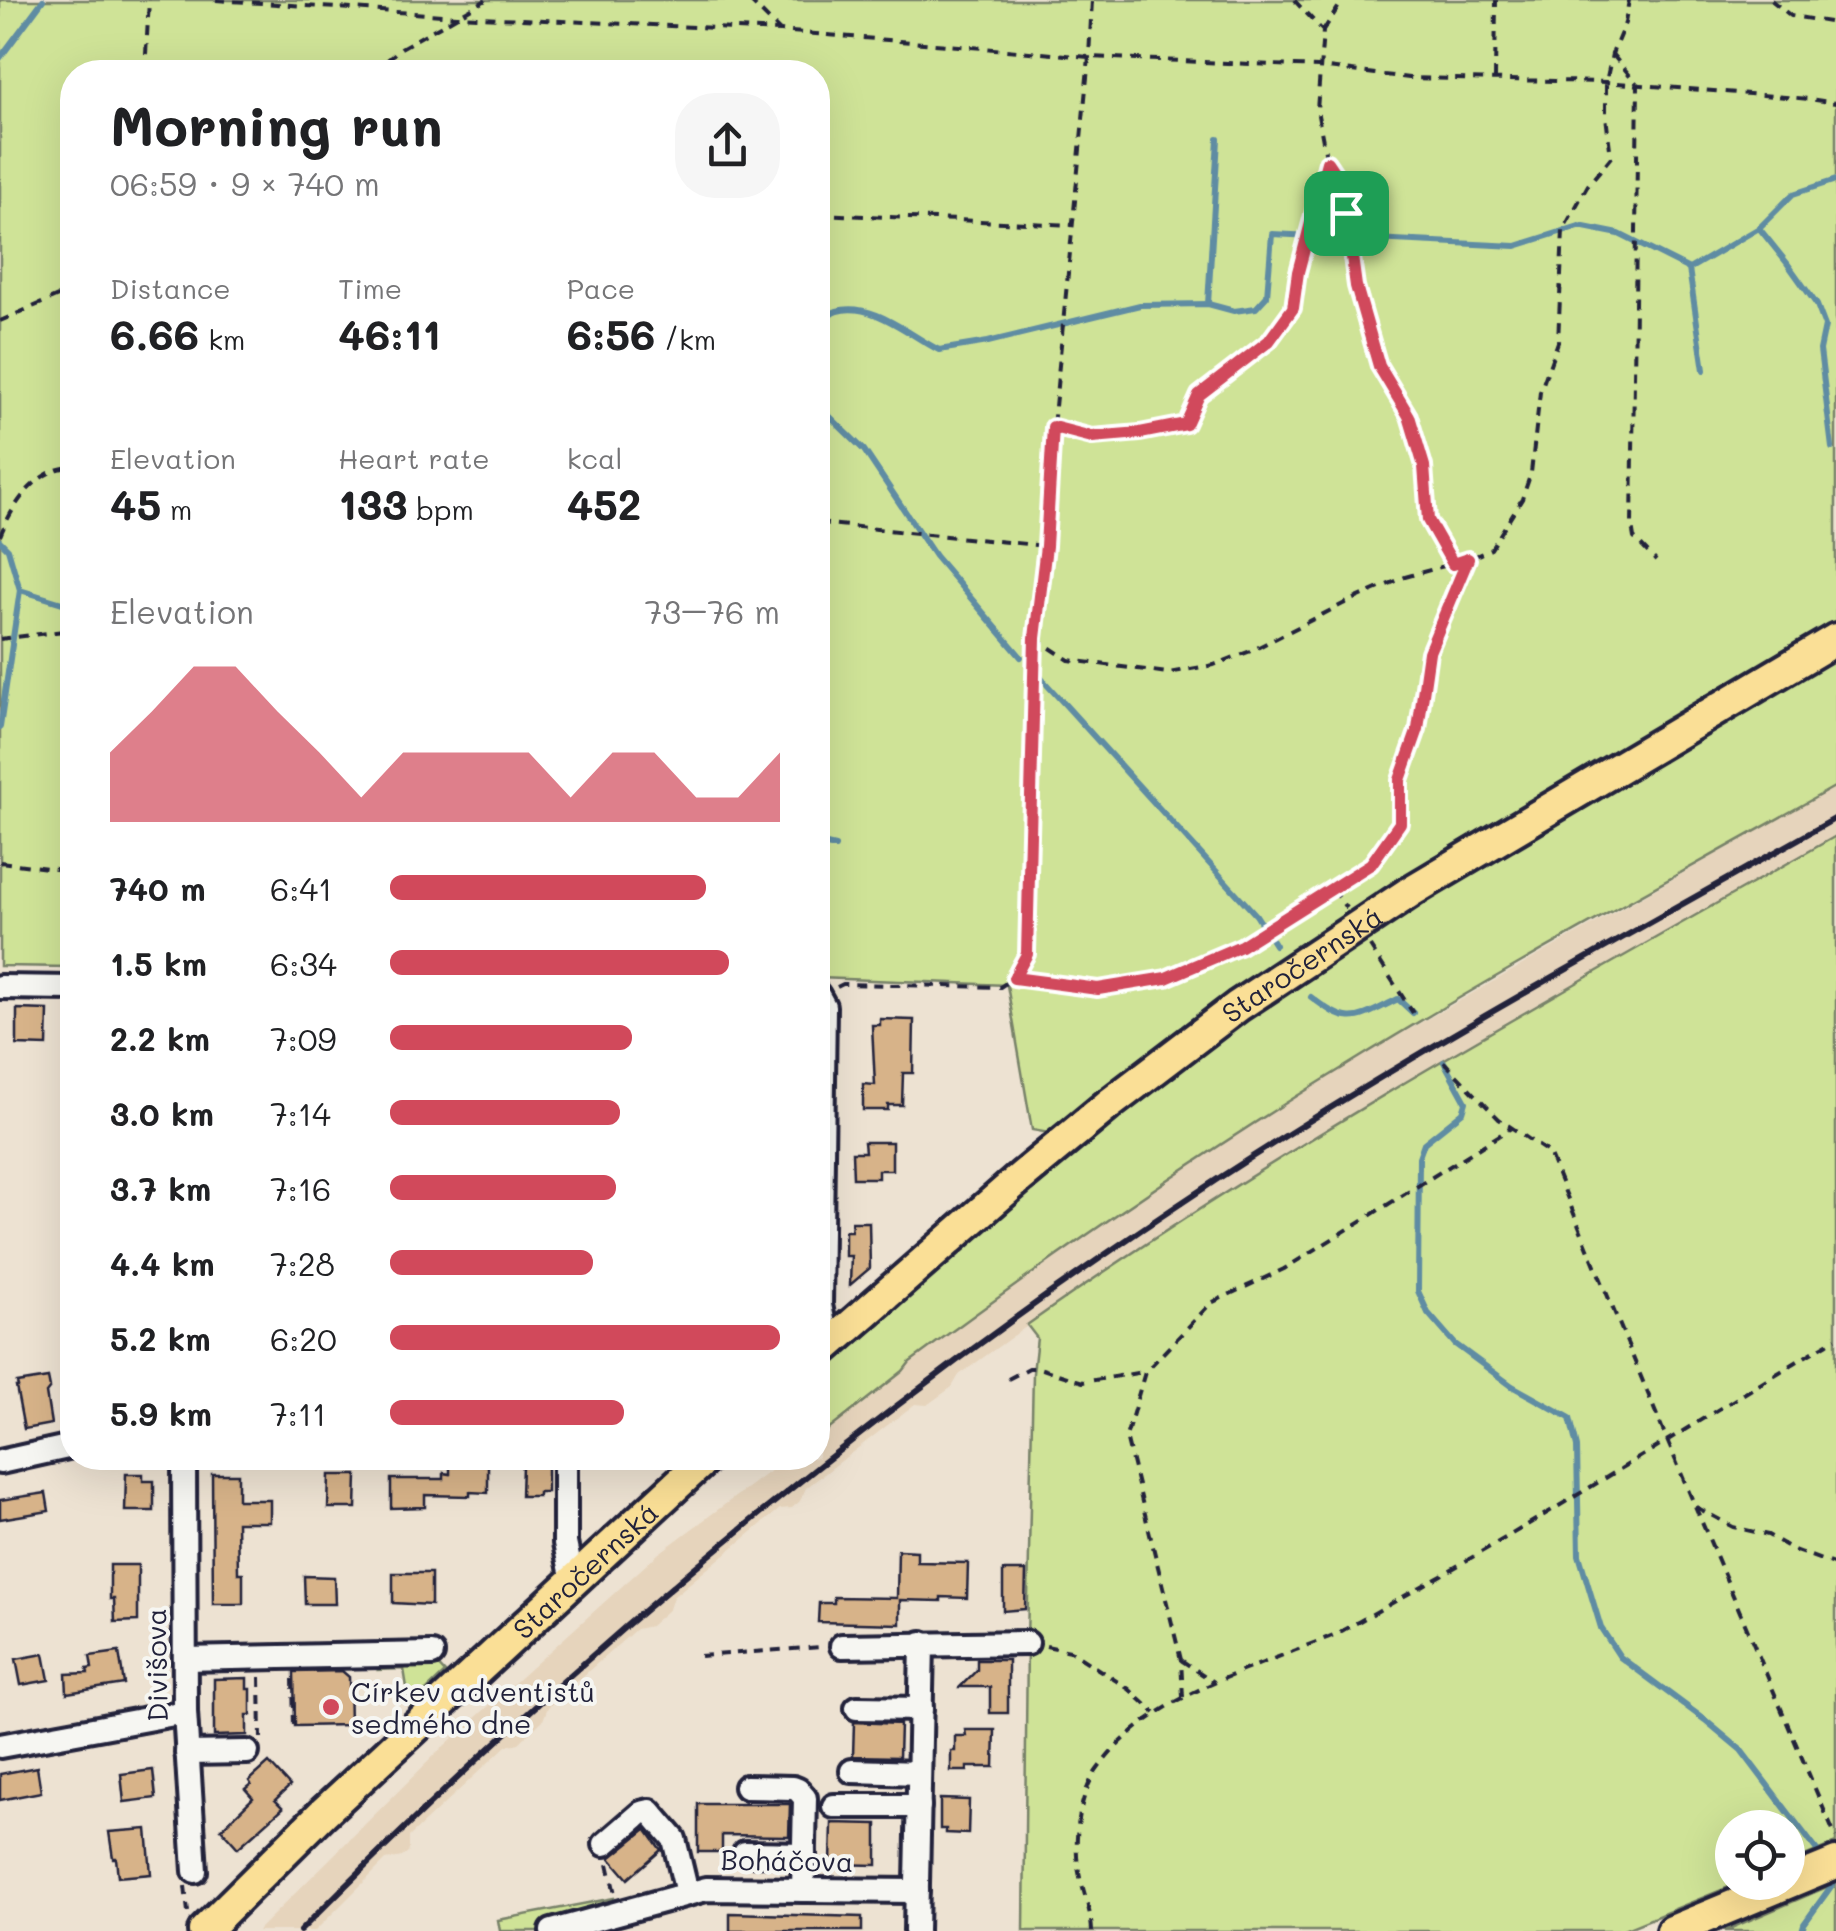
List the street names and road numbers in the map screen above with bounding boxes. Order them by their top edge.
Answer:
street label: Staročernská [1214,898,1389,1030]
street label: Staročernská [505,1494,665,1646]
street label: Divišova [137,1608,175,1722]
street label: Boháčova [720,1841,854,1879]

